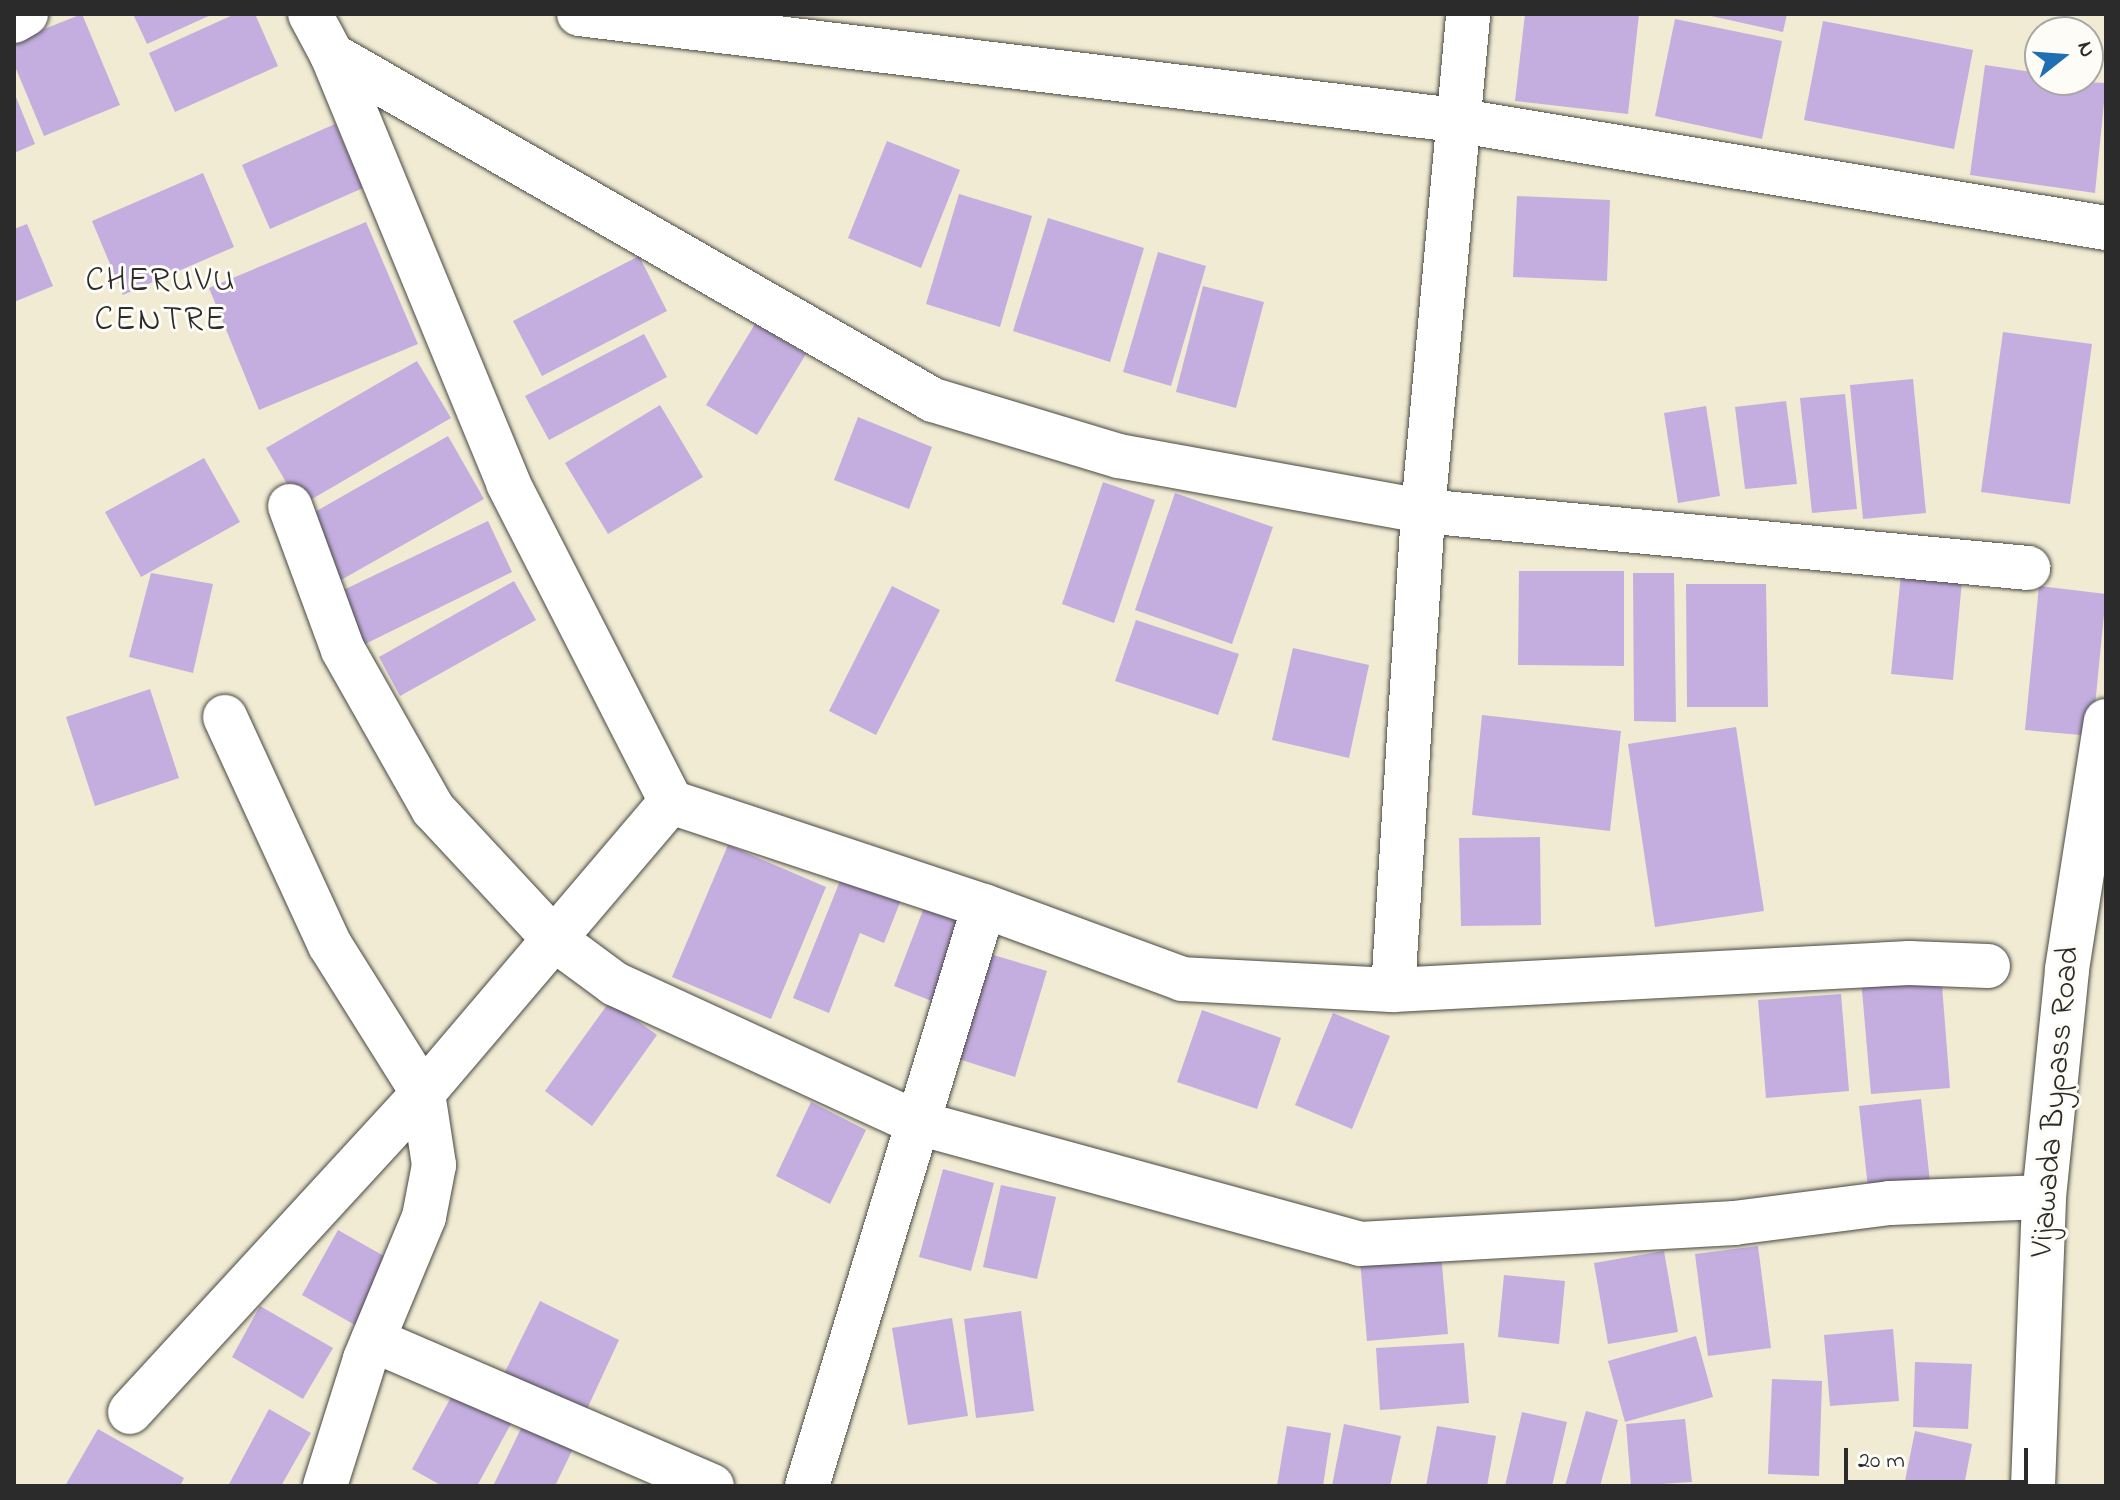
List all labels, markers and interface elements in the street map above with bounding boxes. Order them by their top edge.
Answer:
north arrow [2024,16,2104,96]
text: N [2068,38,2103,61]
district label: CHERUVU CENTRE [86,262,236,342]
street label: Vijawada Bypass Road [2024,945,2090,1259]
scale bar [1848,1432,2032,1482]
text: 20 m [1858,1444,1905,1479]

